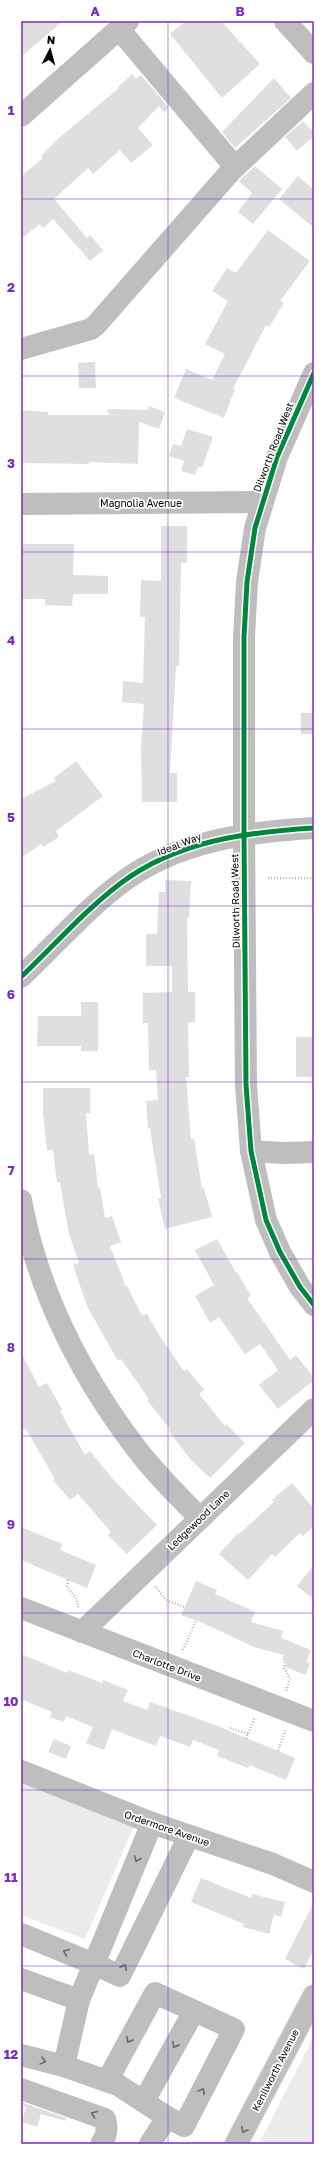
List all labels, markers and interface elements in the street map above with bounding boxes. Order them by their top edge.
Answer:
text: A [90,3,100,19]
text: B [235,3,245,19]
north arrow [30,30,70,70]
text: N [46,33,56,46]
text: 1 [8,102,15,118]
text: 2 [7,279,15,295]
street label: Dilworth Road West [250,401,296,493]
text: 3 [7,455,15,471]
street label: Magnolia Avenue [100,497,182,509]
text: 4 [7,632,15,648]
text: 5 [7,809,15,825]
street label: Ideal Way [155,830,203,858]
street label: Dilworth Road West [228,853,242,949]
text: 6 [7,986,15,1002]
text: 7 [7,1162,15,1178]
text: 8 [7,1339,15,1355]
street label: Ledgewood Lane [165,1487,232,1553]
text: 9 [7,1516,15,1532]
street label: Charlotte Drive [131,1646,203,1684]
text: 10 [3,1693,19,1709]
street label: Ordermore Avenue [123,1808,211,1848]
one-way arrow [134,1856,142,1863]
text: 11 [4,1869,18,1885]
one-way arrow [62,1949,70,1957]
one-way arrow [120,1964,127,1971]
street label: Kenilworth Avenue [249,2027,301,2113]
one-way arrow [127,2035,134,2043]
one-way arrow [173,2041,180,2048]
text: 12 [4,2046,18,2062]
one-way arrow [39,2056,46,2064]
one-way arrow [197,2088,205,2095]
one-way arrow [91,2111,99,2119]
one-way arrow [241,2125,248,2133]

